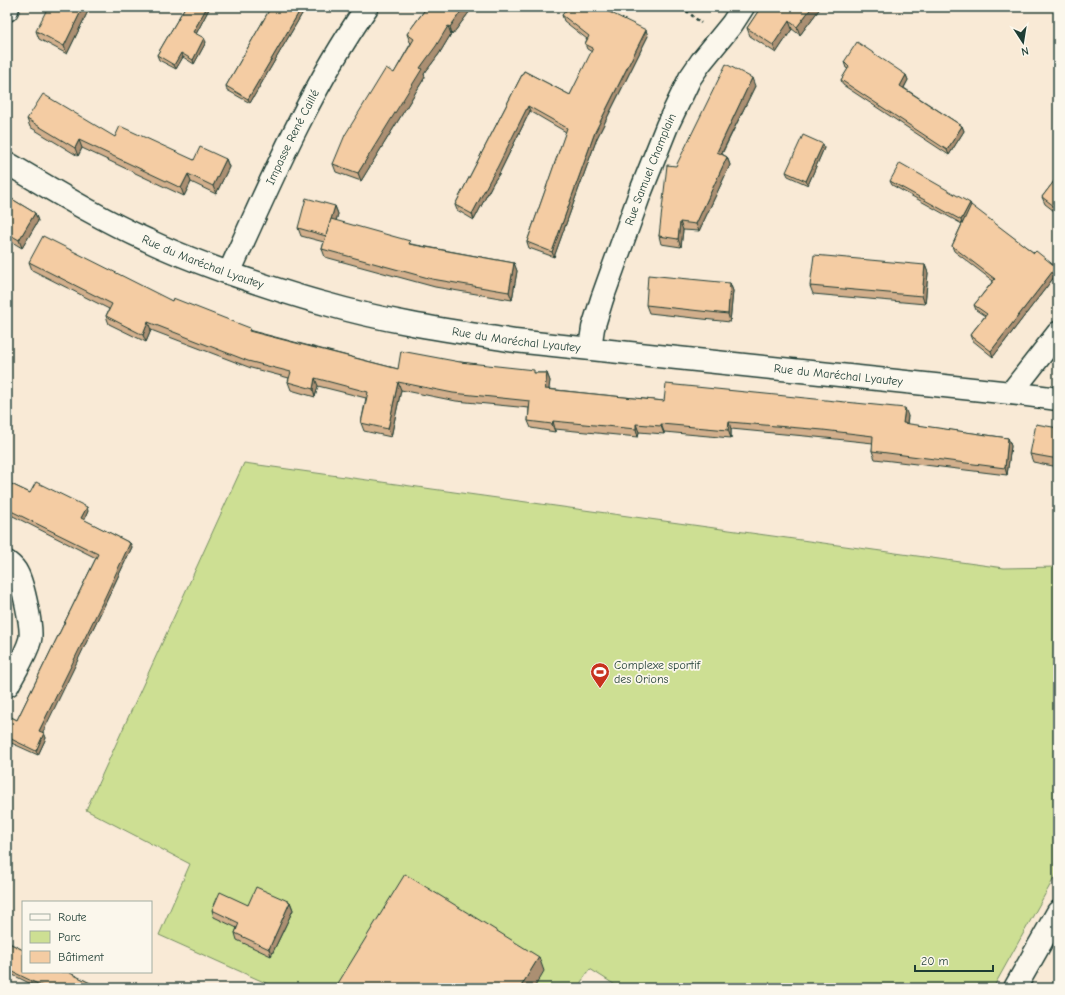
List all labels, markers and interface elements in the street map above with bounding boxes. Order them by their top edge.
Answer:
north arrow [1003,22,1043,62]
text: N [1020,44,1030,58]
street label: Impasse René Caillé [263,87,322,187]
street label: Rue Samuel Champlain [622,111,679,227]
street label: Rue du Maréchal Lyautey [140,232,266,292]
street label: Rue du Maréchal Lyautey [451,324,582,355]
street label: Rue du Maréchal Lyautey [773,361,904,389]
place label: Complexe sportif des Orions [614,658,701,686]
sports icon: Complexe sportif des Orions [589,661,611,689]
legend [22,901,152,973]
text: Route [58,910,87,924]
text: Parc [58,930,81,944]
scale bar [915,947,993,973]
text: Bâtiment [58,950,104,964]
text: 20 m [921,954,949,968]

